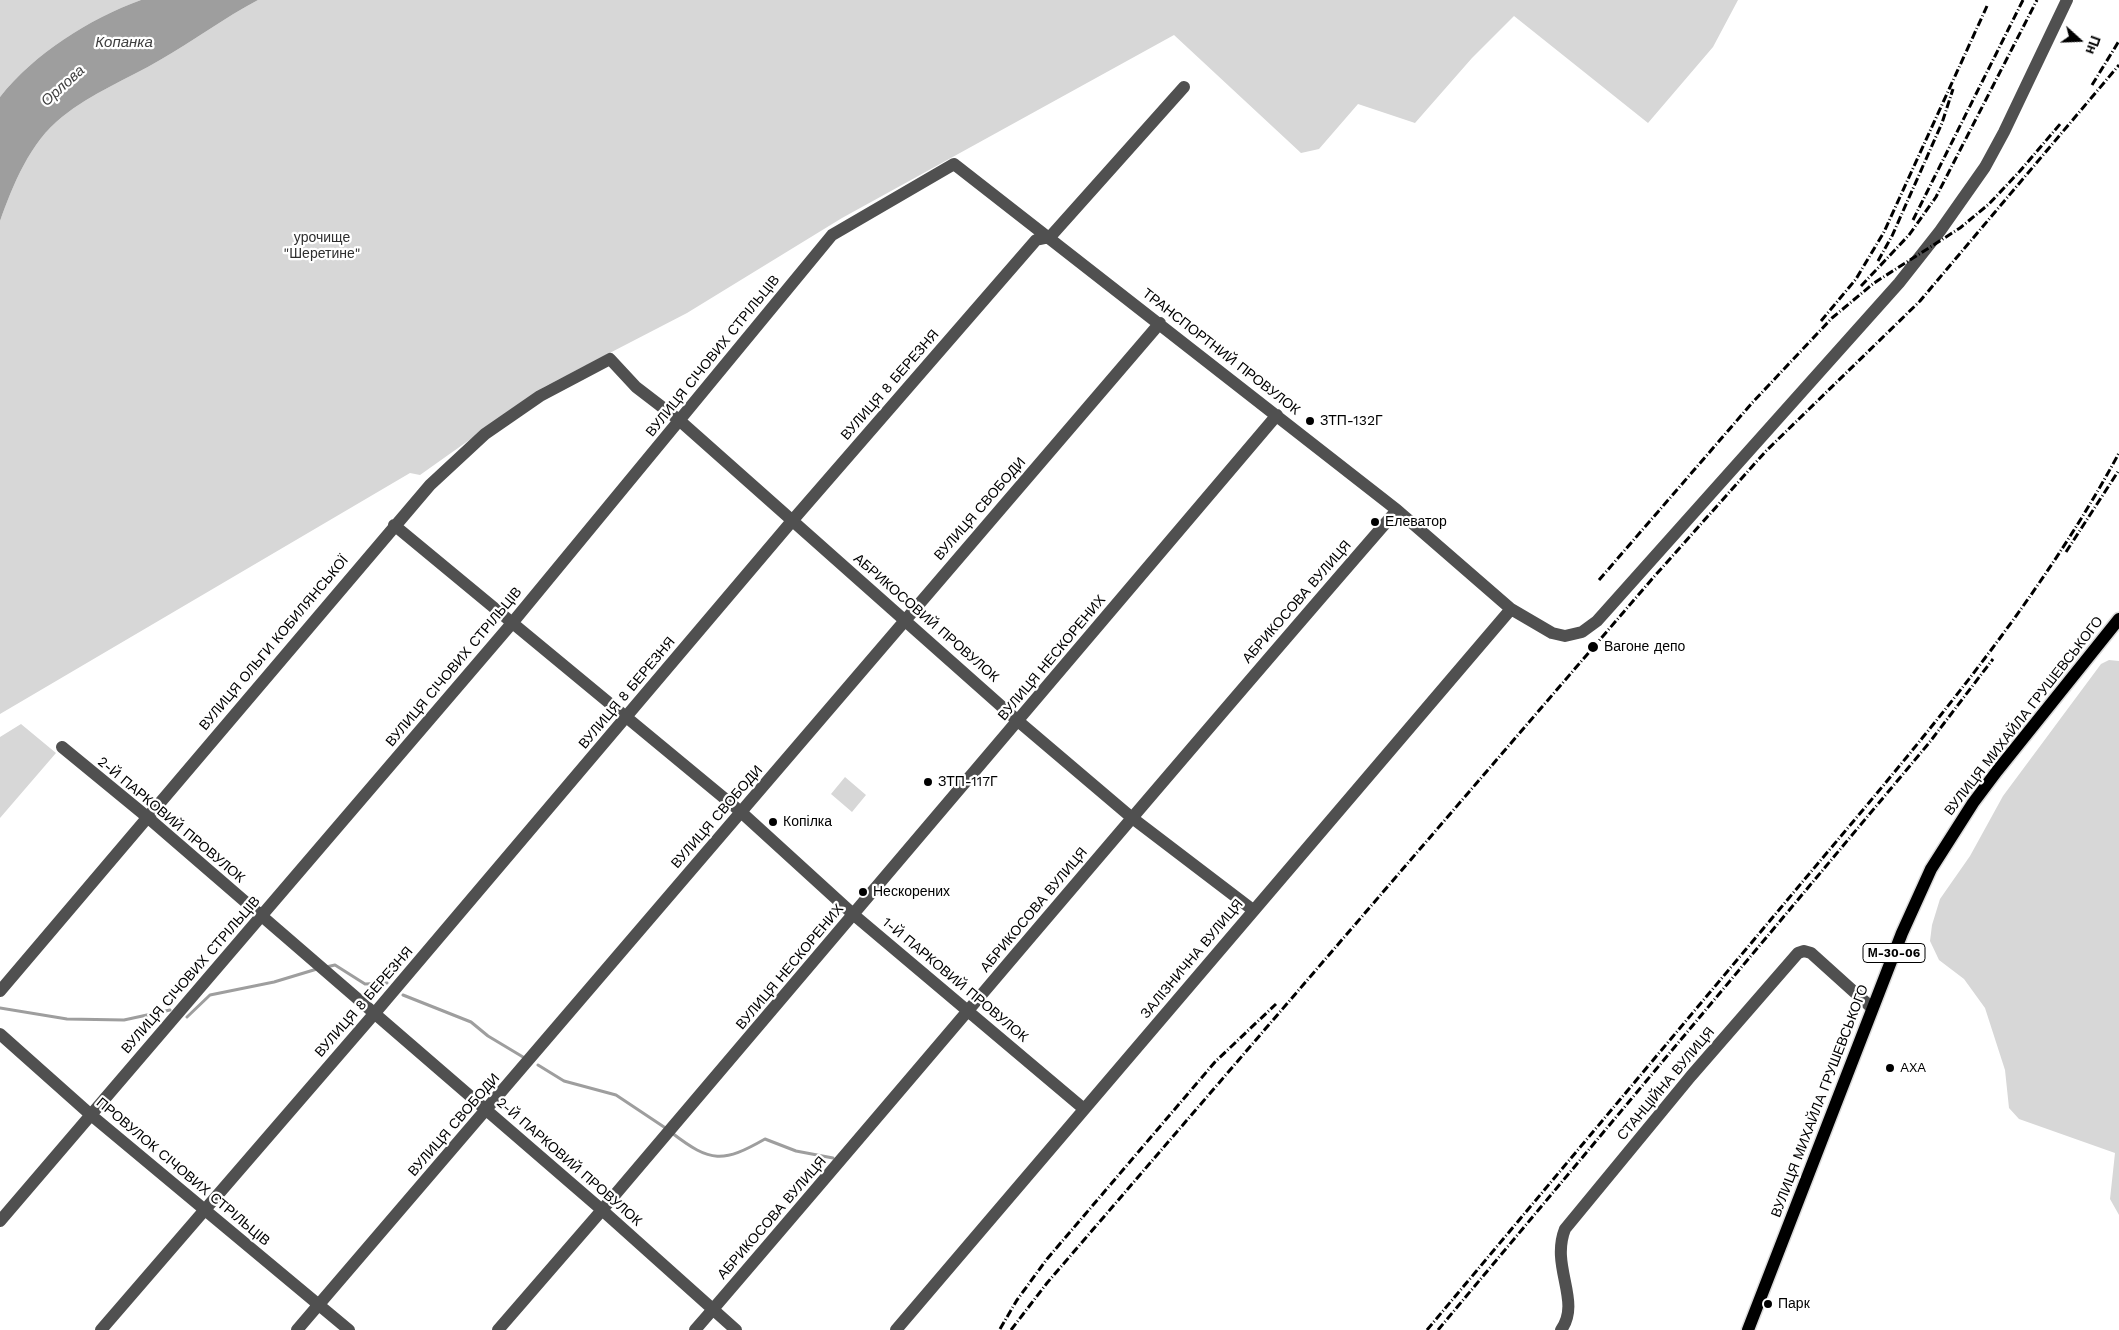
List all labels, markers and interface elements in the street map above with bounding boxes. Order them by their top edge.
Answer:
north arrow [2054,15,2104,65]
water label: Копанка [95,34,153,52]
text: Пн [2082,34,2104,57]
water label: Орлова [38,62,88,110]
park label: урочище "Шеретине" [284,230,360,262]
street label: ВУЛИЦЯ СІЧОВИХ СТРІЛЬЦІВ [643,272,783,440]
street label: ТРАНСПОРТНИЙ ПРОВУЛОК [1139,285,1303,419]
street label: ВУЛИЦЯ 8 БЕРЕЗНЯ [837,326,943,444]
place label: ЗТП-132Г [1320,413,1383,429]
marker: ЗТП-132Г [1304,415,1316,427]
street label: ВУЛИЦЯ СВОБОДИ [931,454,1029,564]
place label: Елеватор [1385,514,1447,530]
marker: Елеватор [1369,516,1381,528]
street label: АБРИКОСОВА ВУЛИЦЯ [1239,537,1355,667]
street label: АБРИКОСОВИЙ ПРОВУЛОК [850,550,1002,686]
street label: ВУЛИЦЯ ОЛЬГИ КОБИЛЯНСЬКОЇ [196,552,352,734]
street label: ВУЛИЦЯ СІЧОВИХ СТРІЛЬЦІВ [382,584,526,750]
street label: ВУЛИЦЯ НЕСКОРЕНИХ [995,592,1109,724]
street label: ВУЛИЦЯ МИХАЙЛА ГРУШЕВСЬКОГО [1941,613,2107,819]
street label: ВУЛИЦЯ 8 БЕРЕЗНЯ [575,634,679,752]
place label: Вагоне депо [1604,639,1685,655]
marker: Вагоне депо [1586,640,1600,654]
street label: 2-Й ПАРКОВИЙ ПРОВУЛОК [94,753,248,887]
street label: ВУЛИЦЯ СВОБОДИ [668,762,766,872]
place label: ЗТП-117Г [938,774,998,790]
marker: ЗТП-117Г [922,776,934,788]
place label: Копілка [783,814,832,830]
marker: Копілка [767,816,779,828]
street label: АБРИКОСОВА ВУЛИЦЯ [977,844,1091,976]
place label: Нескорених [873,884,950,900]
marker: Нескорених [857,886,869,898]
street label: ВУЛИЦЯ СІЧОВИХ СТРІЛЬЦІВ [118,893,264,1057]
street label: ЗАЛІЗНИЧНА ВУЛИЦЯ [1137,896,1247,1022]
street label: ВУЛИЦЯ НЕСКОРЕНИХ [733,901,847,1033]
street label: 1-Й ПАРКОВИЙ ПРОВУЛОК [879,914,1031,1046]
street label: ВУЛИЦЯ 8 БЕРЕЗНЯ [311,943,417,1061]
road number: М-30-06 [1863,944,1925,962]
street label: ВУЛИЦЯ МИХАЙЛА ГРУШЕВСЬКОГО [1768,982,1872,1220]
street label: СТАНЦІЙНА ВУЛИЦЯ [1614,1024,1718,1144]
place label: AXA [1900,1060,1926,1076]
marker: AXA [1884,1062,1896,1074]
street label: ВУЛИЦЯ СВОБОДИ [405,1070,503,1180]
street label: ПРОВУЛОК СІЧОВИХ СТРІЛЬЦІВ [93,1094,273,1250]
street label: 2-Й ПАРКОВИЙ ПРОВУЛОК [493,1094,645,1230]
street label: АБРИКОСОВА ВУЛИЦЯ [714,1153,830,1283]
place label: Парк [1778,1296,1810,1312]
marker: Парк [1762,1298,1774,1310]

